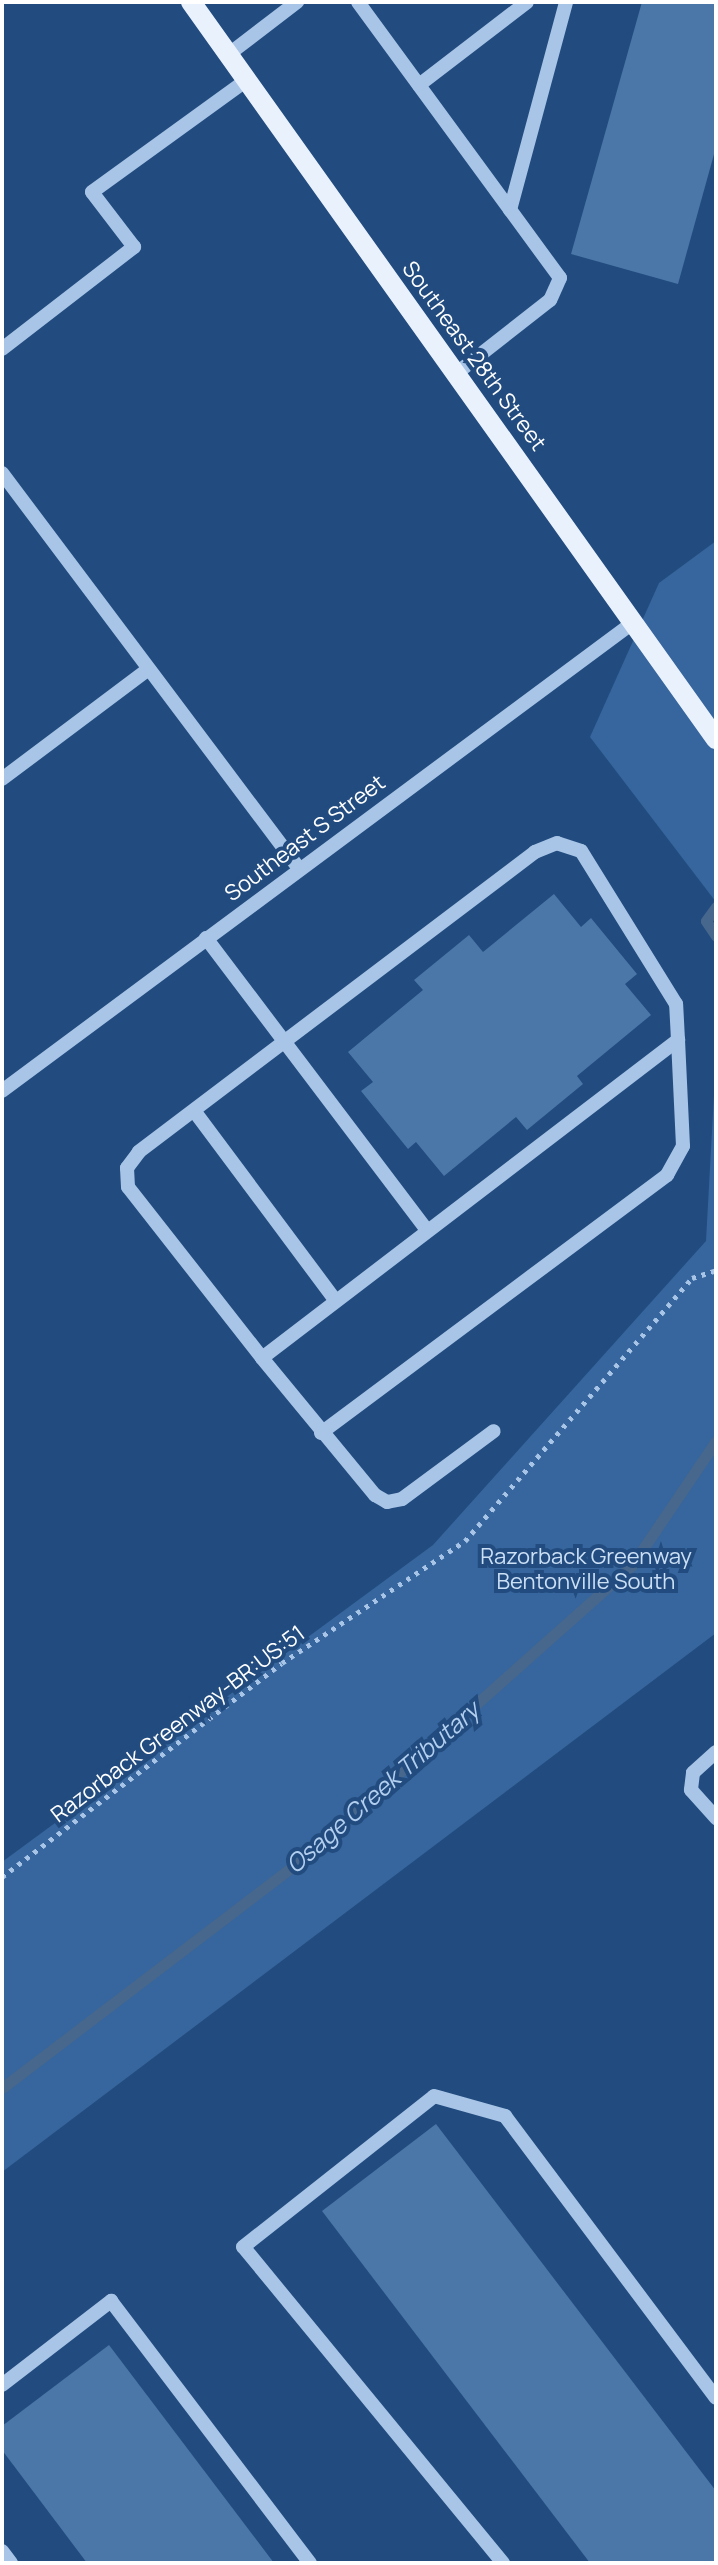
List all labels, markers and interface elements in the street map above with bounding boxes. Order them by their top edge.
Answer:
street label: Southeast 28th Street [397,256,551,456]
street label: Southeast S Street [220,769,390,907]
park label: Razorback Greenway Bentonville South [480,1543,692,1594]
street label: Razorback Greenway-BR:US:51 [46,1620,310,1828]
water label: Osage Creek Tributary [279,1695,485,1879]

